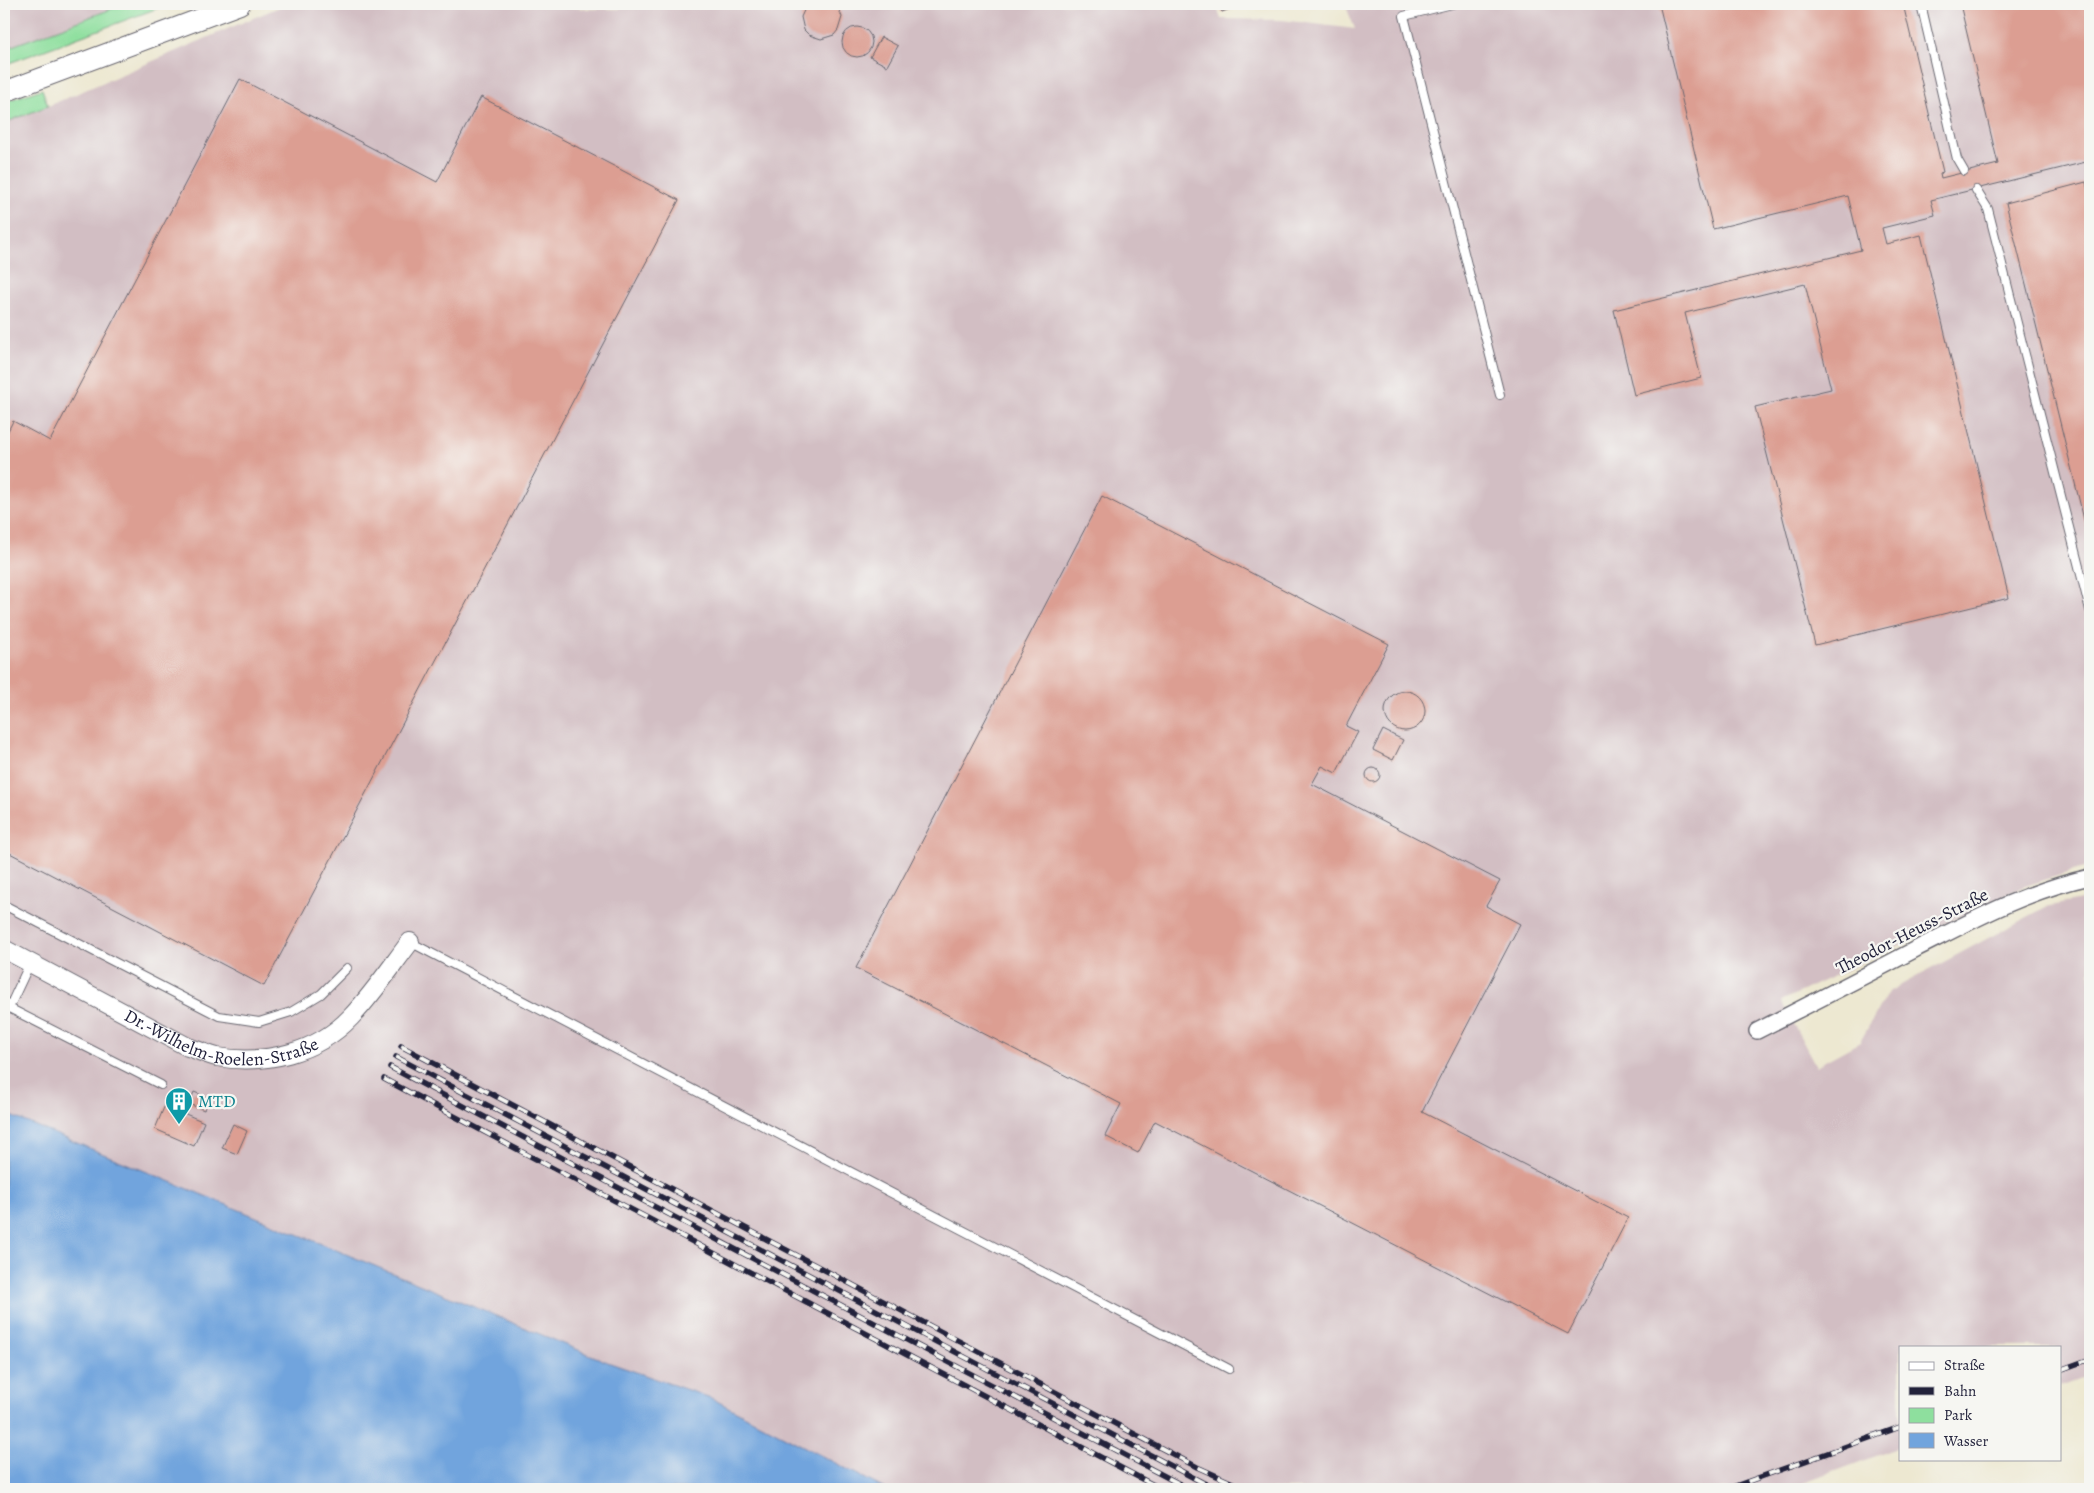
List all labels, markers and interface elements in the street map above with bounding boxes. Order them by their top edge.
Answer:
street label: Theodor-Heuss-Straße [1832,882,1992,980]
street label: Dr.-Wilhelm-Roelen-Straße [120,1003,322,1071]
building icon: MTD [164,1086,194,1125]
place label: MTD [198,1089,236,1113]
legend [1899,1346,2062,1460]
text: Straße [1944,1355,1985,1375]
text: Bahn [1944,1381,1976,1401]
text: Park [1944,1405,1973,1425]
text: Wasser [1943,1431,1989,1451]

